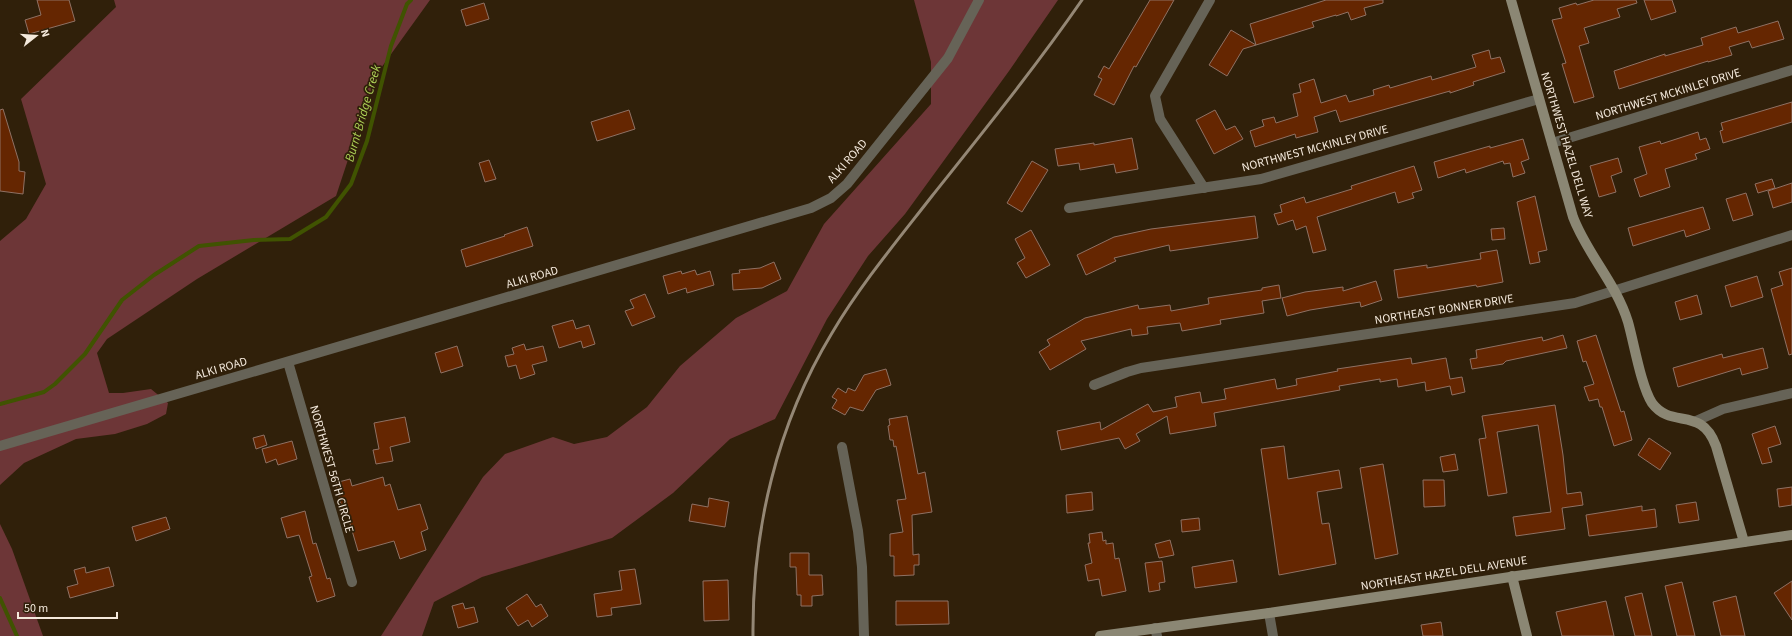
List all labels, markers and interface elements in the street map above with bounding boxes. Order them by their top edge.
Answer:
north arrow [16,16,56,56]
text: N [37,28,53,39]
water label: Burnt Bridge Creek [341,62,386,164]
street label: NORTHWEST MCKINLEY DRIVE [1593,64,1743,125]
street label: NORTHWEST HAZEL DELL WAY [1536,70,1597,221]
street label: NORTHWEST MCKINLEY DRIVE [1240,121,1390,176]
street label: ALKI ROAD [823,136,871,187]
street label: ALKI ROAD [504,262,560,293]
street label: NORTHEAST BONNER DRIVE [1373,290,1515,329]
street label: ALKI ROAD [193,353,249,384]
street label: NORTHWEST 56TH CIRCLE [305,403,358,535]
street label: NORTHEAST HAZEL DELL AVENUE [1360,552,1528,595]
scale bar [18,594,117,620]
text: 50 m [24,600,48,617]

